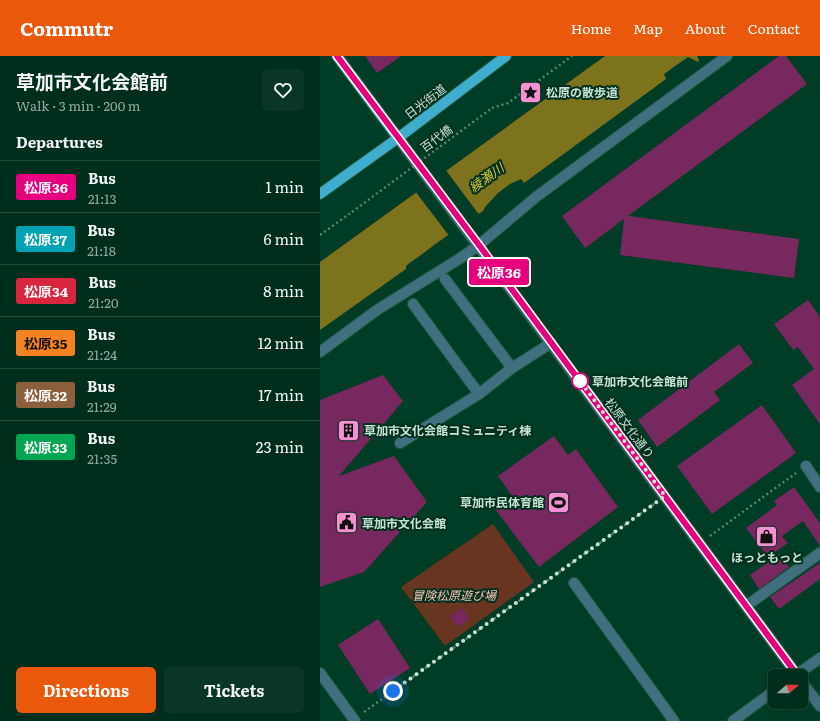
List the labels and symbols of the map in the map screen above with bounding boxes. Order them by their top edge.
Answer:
street label: 日光街道 [400,79,450,123]
place icon: 松原の散歩道 [517,79,543,105]
place label: 松原の散歩道 [546,83,618,101]
street label: 百代橋 [416,120,456,156]
water label: 綾瀬川 [465,157,509,196]
line badge: 松原36 [471,259,527,285]
marker: 草加市文化会館前 [571,372,589,390]
place label: 草加市文化会館前 [592,372,688,390]
street label: 松原文化通り [601,394,659,462]
building icon: 草加市文化会館コミュニティ棟 [336,417,362,443]
place label: 草加市文化会館コミュニティ棟 [364,421,531,439]
sports icon: 草加市民体育館 [546,489,572,515]
place label: 草加市民体育館 [460,493,544,511]
public building icon: 草加市文化会館 [333,510,359,536]
place label: 草加市文化会館 [362,514,446,532]
shop icon: ほっともっと [754,523,780,549]
place label: ほっともっと [731,548,803,566]
park label: 冒険松原遊び場 [412,586,498,604]
north arrow [768,669,808,709]
your location [383,681,403,701]

